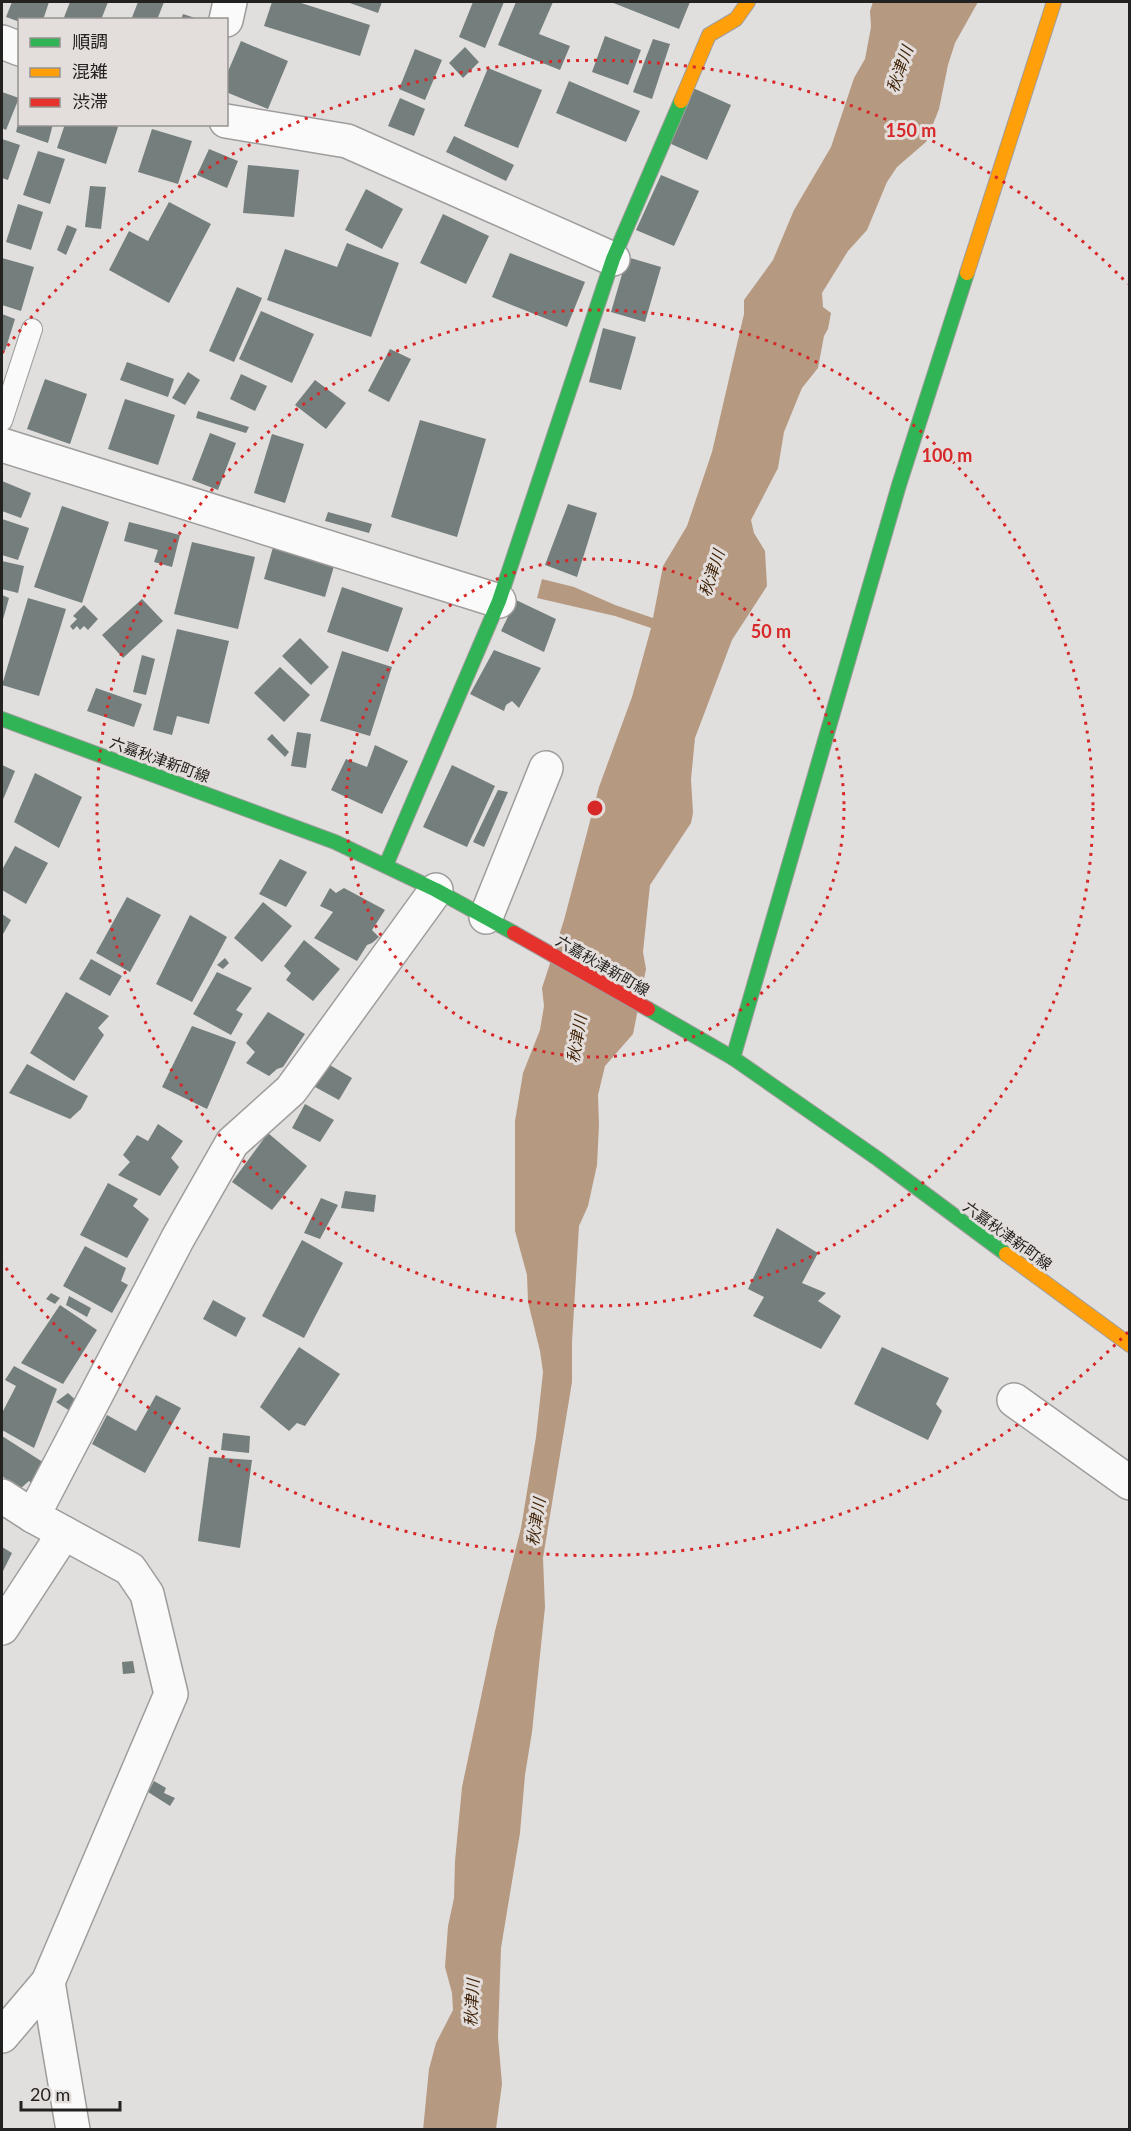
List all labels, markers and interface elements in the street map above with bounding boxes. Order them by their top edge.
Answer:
legend [18,18,228,126]
text: 順調 [72,30,108,52]
water label: 秋津川 [882,41,917,95]
text: 混雑 [72,60,108,82]
text: 渋滞 [72,90,108,112]
text: 150 m [886,119,936,141]
text: 100 m [922,444,972,466]
water label: 秋津川 [695,545,728,599]
text: 50 m [751,620,791,642]
street label: 六嘉秋津新町線 [108,733,212,785]
centre of rings [585,798,605,818]
street label: 六嘉秋津新町線 [553,931,653,999]
water label: 秋津川 [562,1012,590,1064]
street label: 六嘉秋津新町線 [960,1197,1056,1273]
water label: 秋津川 [522,1495,548,1547]
water label: 秋津川 [460,1977,482,2027]
scale bar [21,2074,120,2112]
text: 20 m [30,2083,70,2105]

